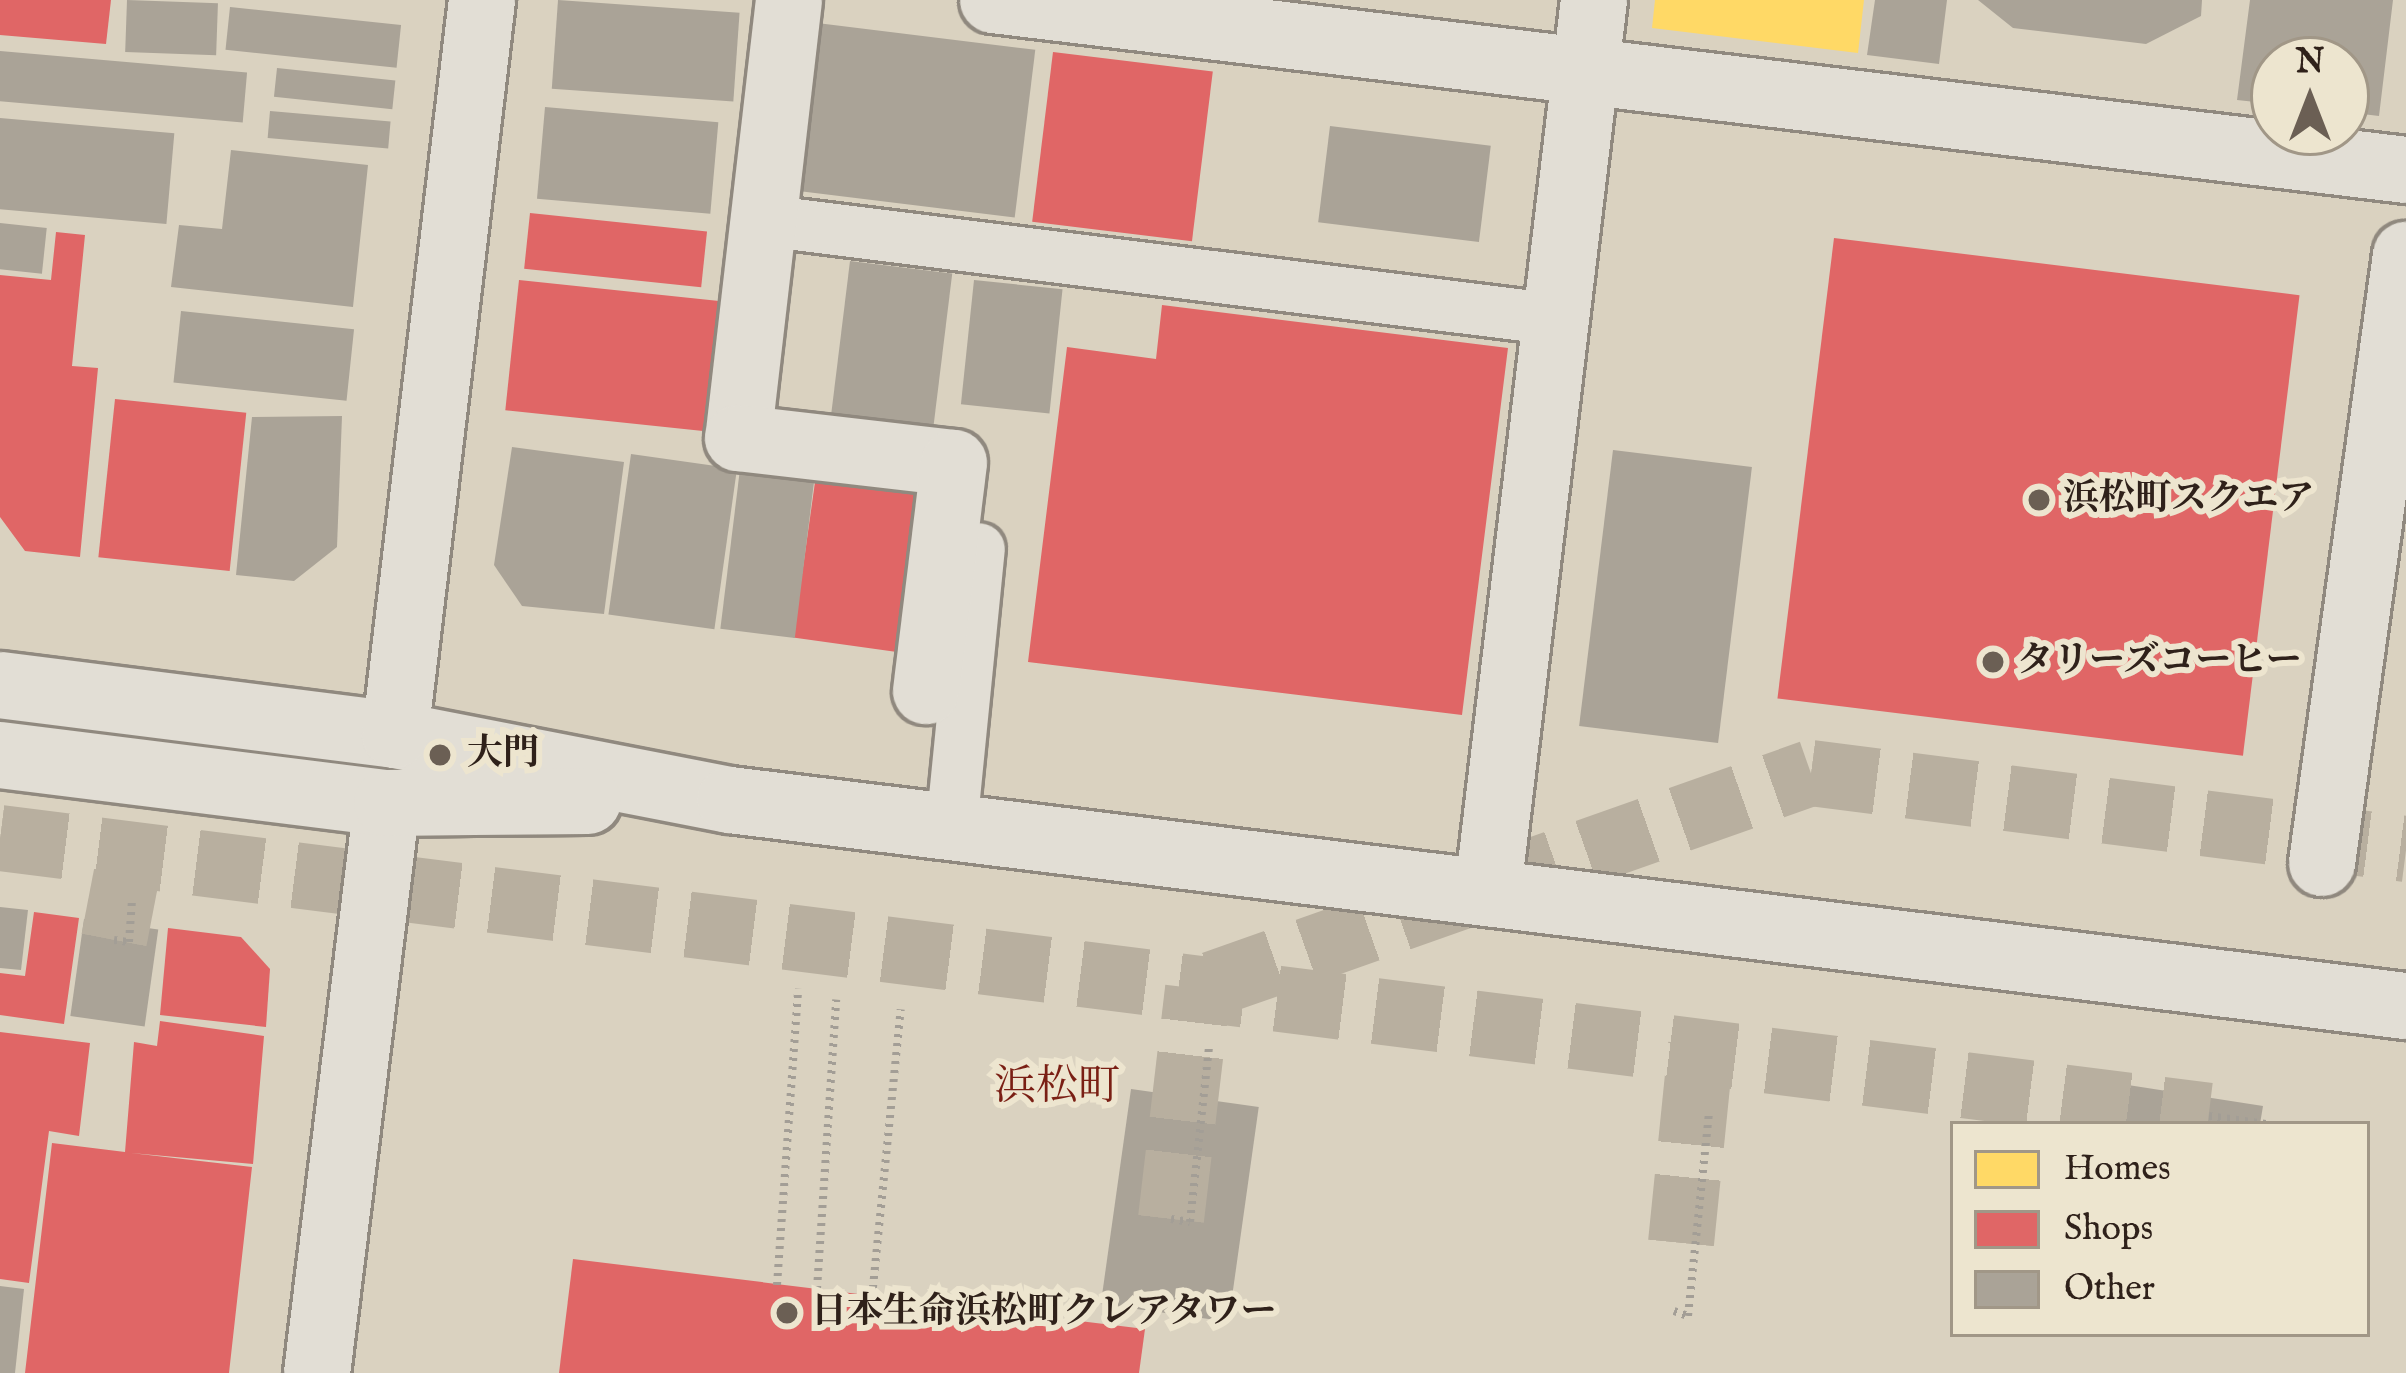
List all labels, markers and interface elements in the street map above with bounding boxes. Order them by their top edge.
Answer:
north arrow [2250,36,2370,156]
text: N [2296,42,2324,84]
place label: 浜松町スクエア [2063,478,2315,522]
marker: 浜松町スクエア [2026,487,2052,513]
place label: タリーズコーヒー [2017,640,2304,684]
marker: タリーズコーヒー [1980,649,2006,675]
place label: 大門 [467,733,539,777]
marker: 大門 [424,739,456,771]
district label: 浜松町 [994,1063,1120,1113]
legend [1950,1121,2370,1337]
text: Homes [2064,1146,2171,1192]
text: Shops [2064,1206,2153,1252]
text: Other [2064,1266,2155,1312]
place label: 日本生命浜松町クレアタワー [811,1291,1279,1335]
marker: 日本生命浜松町クレアタワー [774,1300,800,1326]

